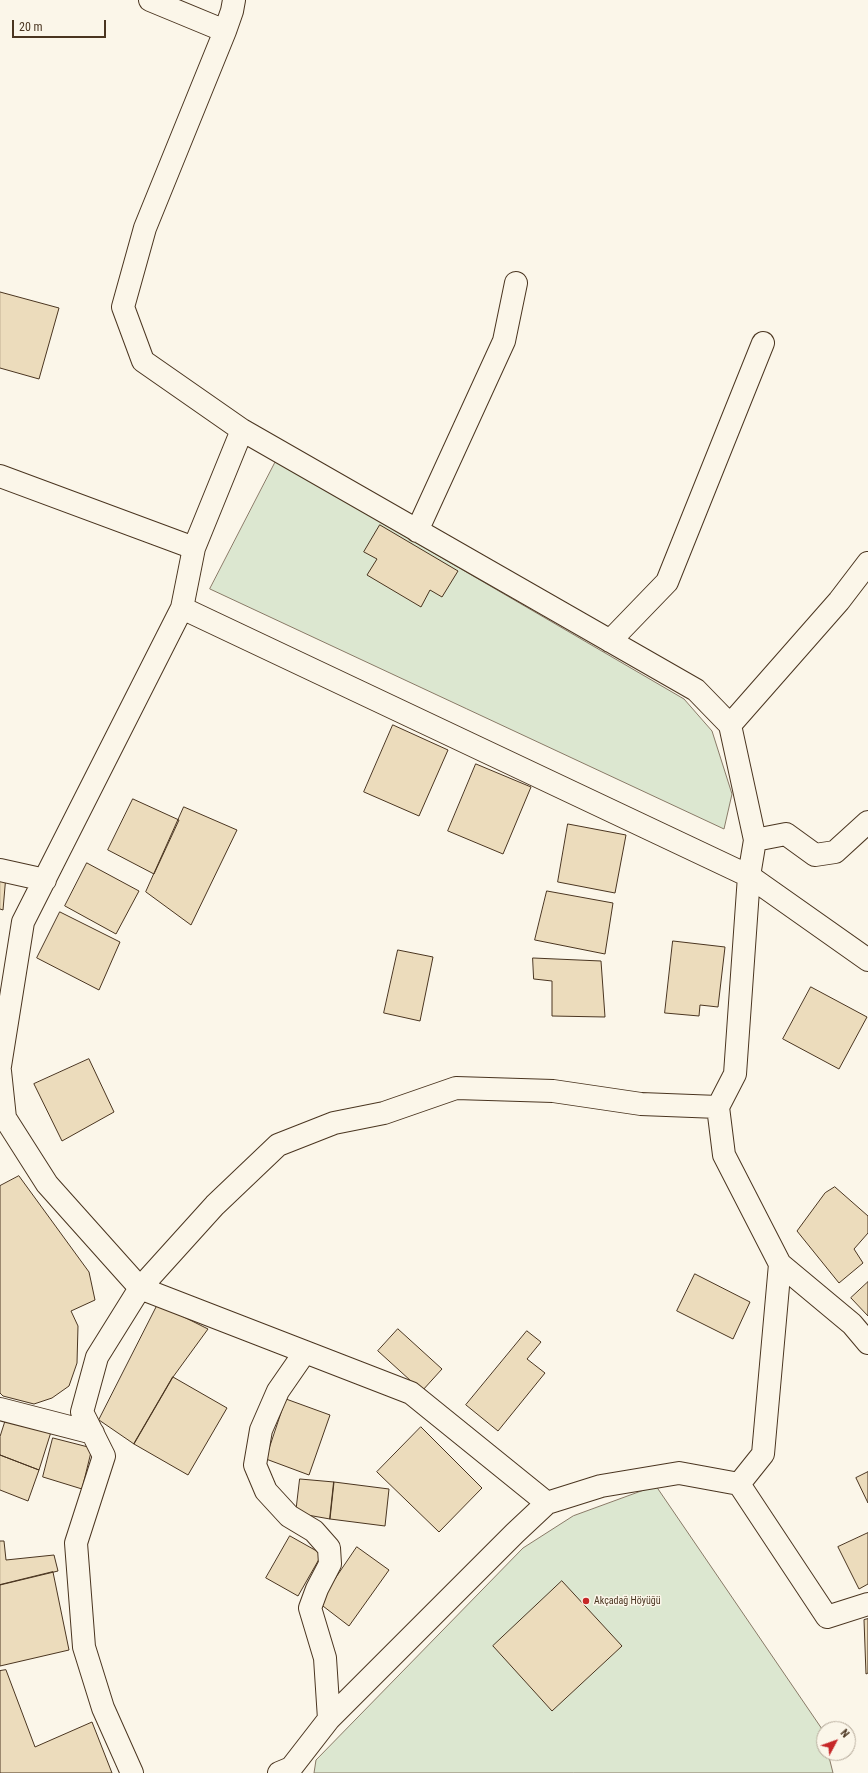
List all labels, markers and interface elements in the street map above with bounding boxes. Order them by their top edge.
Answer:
scale bar [14,12,108,38]
text: 20 m [19,20,43,34]
place label: Akçadağ Höyüğü [594,1595,660,1607]
marker: Akçadağ Höyüğü [581,1596,591,1606]
north arrow [816,1721,856,1761]
text: N [838,1727,852,1740]

